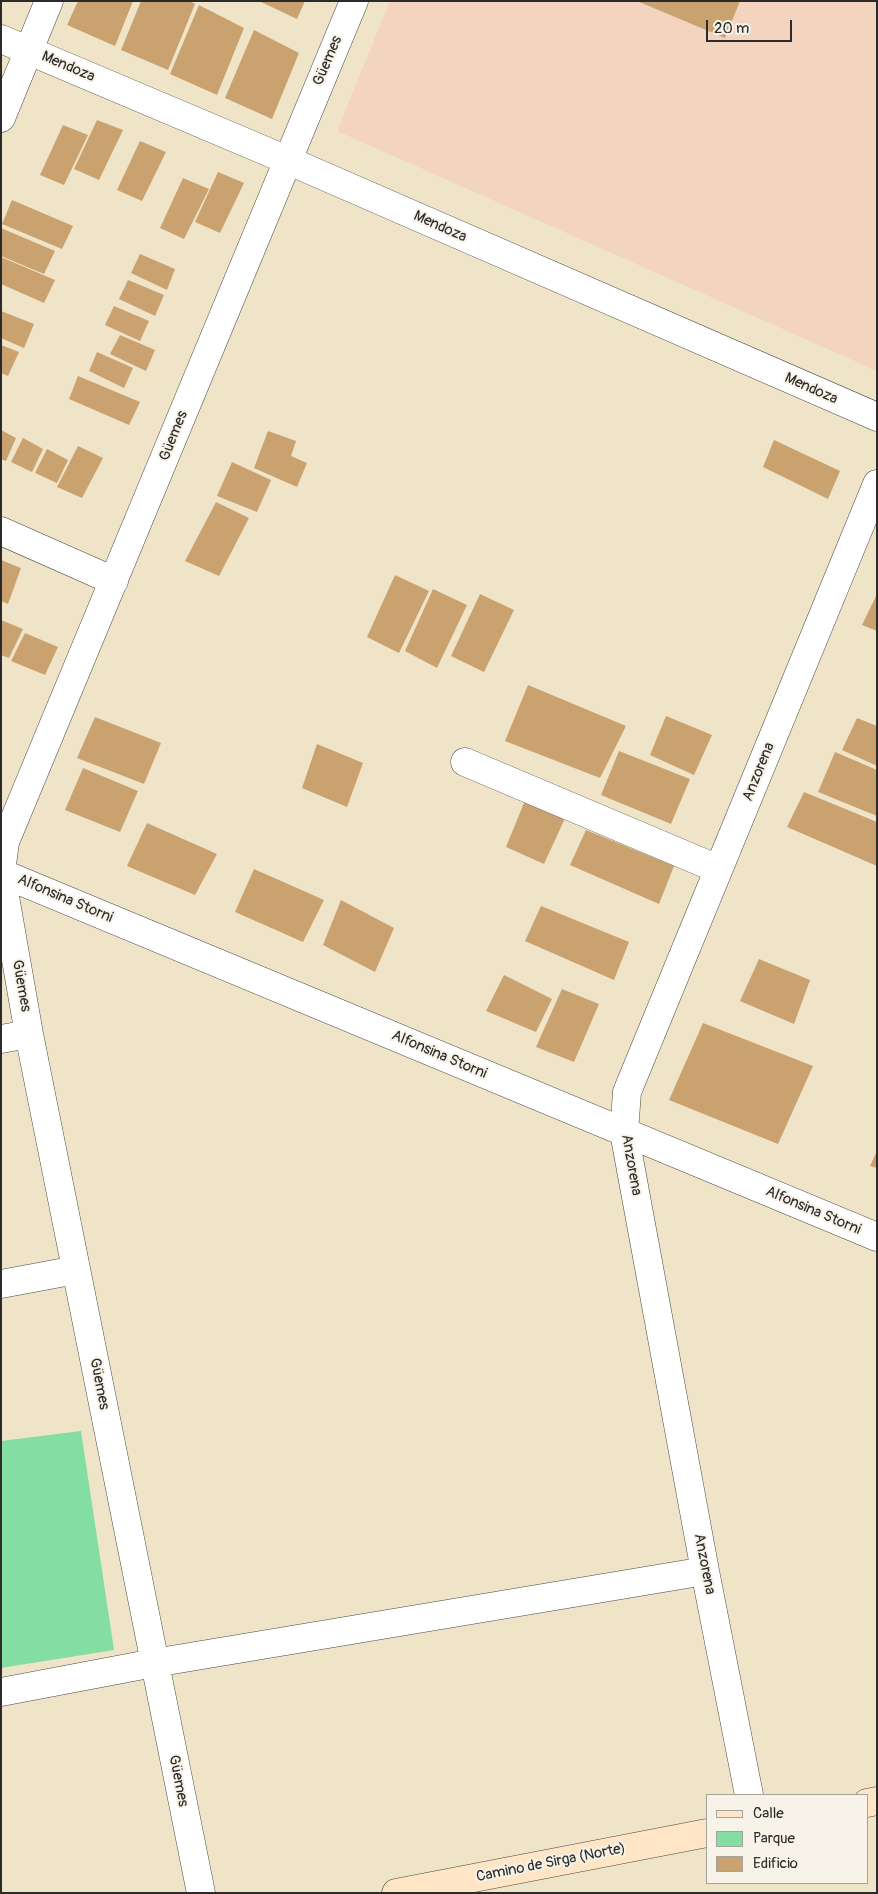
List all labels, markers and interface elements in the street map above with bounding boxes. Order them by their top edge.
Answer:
scale bar [708,10,794,42]
text: 20 m [714,19,749,38]
street label: Güemes [309,33,347,89]
street label: Mendoza [39,48,97,86]
street label: Mendoza [411,207,469,247]
street label: Mendoza [782,369,840,409]
street label: Güemes [156,408,192,464]
street label: Anzorena [739,740,779,804]
street label: Alfonsina Storni [15,871,115,927]
street label: Güemes [8,959,34,1013]
street label: Alfonsina Storni [389,1027,489,1083]
street label: Anzorena [617,1133,645,1197]
street label: Alfonsina Storni [763,1183,863,1239]
street label: Güemes [85,1357,113,1411]
street label: Anzorena [689,1532,719,1596]
street label: Güemes [164,1754,192,1808]
legend [706,1794,868,1884]
text: Calle [753,1804,784,1823]
text: Parque [753,1829,795,1848]
street label: Camino de Sirga (Norte) [475,1840,627,1886]
text: Edificio [753,1854,798,1873]

